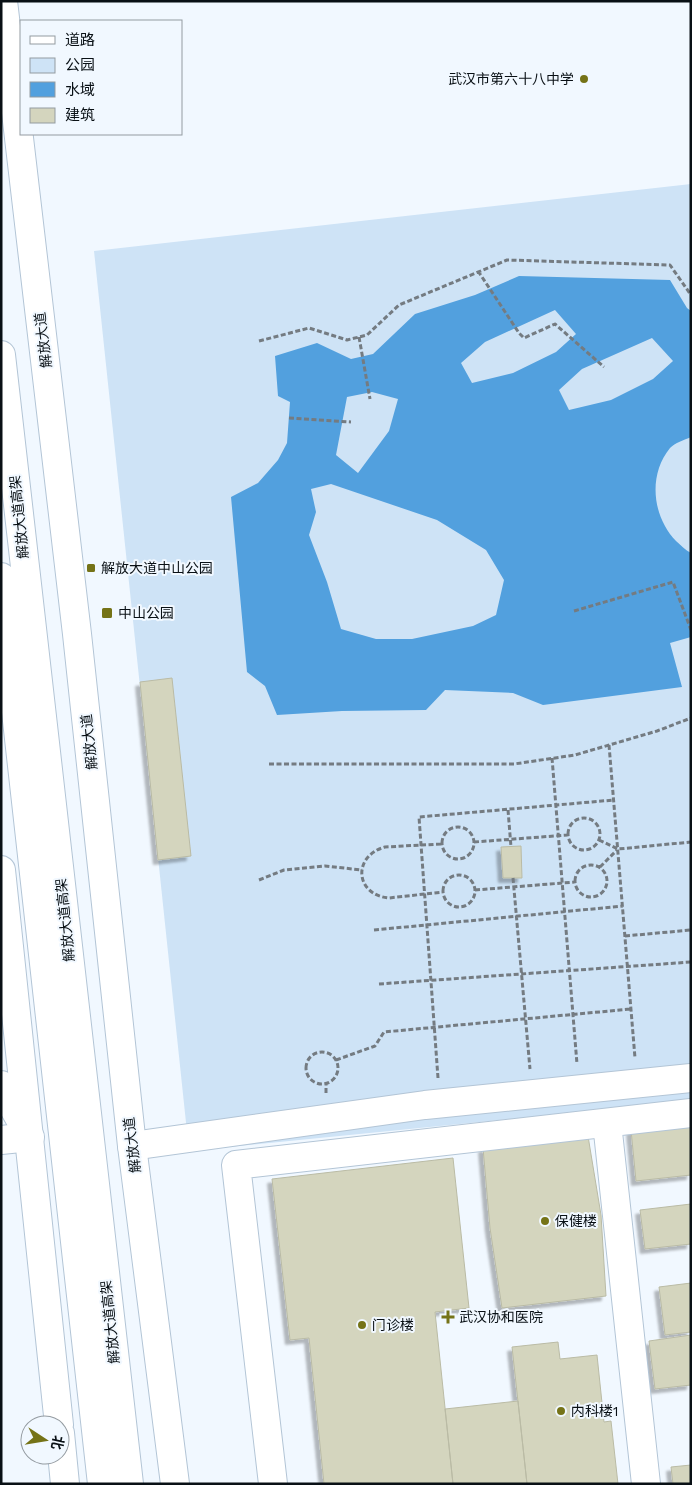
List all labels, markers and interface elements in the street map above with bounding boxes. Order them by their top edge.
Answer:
legend [20,20,182,135]
text: 道路 [65,31,95,49]
text: 公园 [65,56,95,74]
place label: 武汉市第六十八中学 [448,71,574,87]
marker: 武汉市第六十八中学 [578,73,590,85]
text: 水域 [65,81,95,99]
text: 建筑 [65,106,95,124]
street label: 解放大道 [32,311,54,369]
street label: 解放大道高架 [7,474,31,560]
place label: 解放大道中山公园 [101,560,213,576]
marker: 解放大道中山公园 [85,562,97,574]
place label: 中山公园 [118,605,174,621]
marker: 中山公园 [100,606,114,620]
street label: 解放大道 [78,713,100,771]
street label: 解放大道高架 [53,877,77,963]
street label: 解放大道 [121,1116,143,1174]
place label: 保健楼 [555,1213,597,1229]
marker: 保健楼 [539,1215,551,1227]
street label: 解放大道高架 [98,1279,122,1365]
place label: 武汉协和医院 [459,1309,543,1325]
marker: 武汉协和医院 [441,1310,455,1324]
place label: 门诊楼 [372,1317,414,1333]
marker: 门诊楼 [356,1319,368,1331]
place label: 内科楼1 [571,1403,618,1419]
marker: 内科楼1 [555,1405,567,1417]
north arrow [20,1415,70,1465]
text: 北 [48,1434,67,1451]

